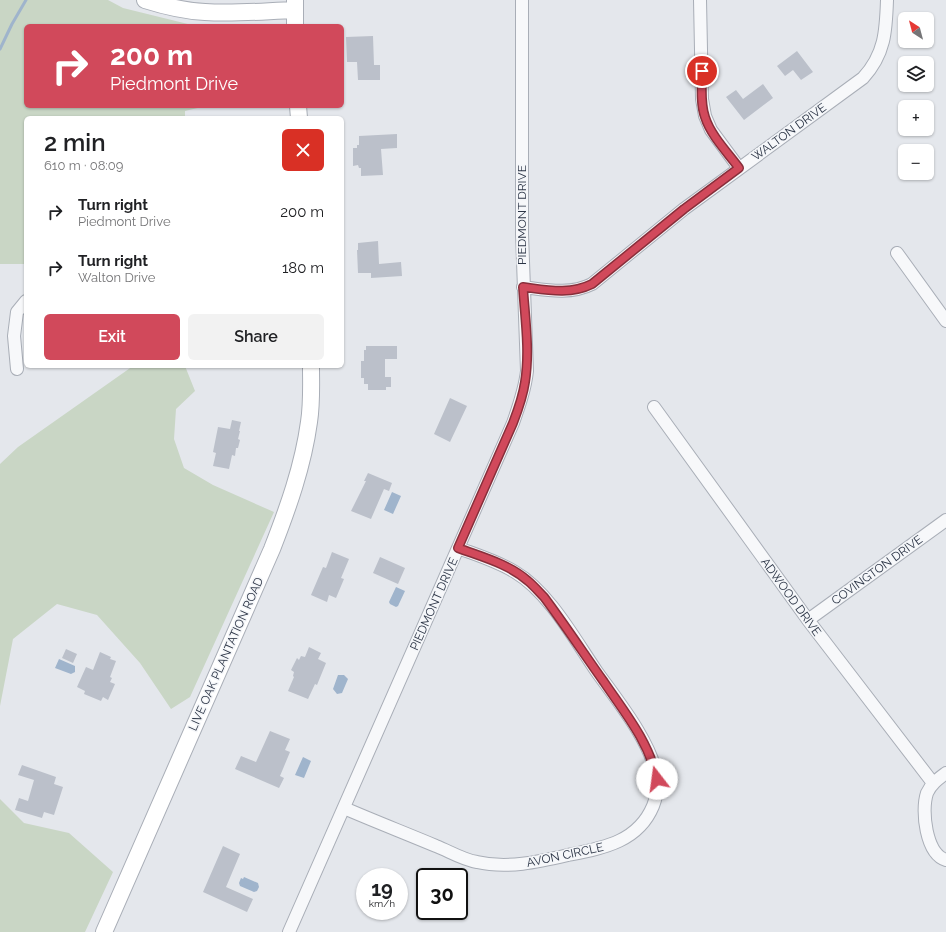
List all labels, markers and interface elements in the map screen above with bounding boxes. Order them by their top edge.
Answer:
north arrow [898,12,934,48]
map controls [898,12,934,180]
text: 200 m [110,39,193,72]
icon: right [44,40,96,92]
pin [685,54,719,88]
button: layers [898,56,934,92]
icon: arrive [691,60,713,82]
text: Piedmont Drive [110,73,238,94]
street label: WALTON DRIVE [749,100,829,164]
button: + [898,100,934,136]
text: 2 min [44,128,106,157]
button: close [282,129,324,171]
button: − [898,144,934,180]
text: 610 m · 08:09 [44,158,123,173]
street label: PIEDMONT DRIVE [515,165,529,265]
text: Turn right [78,196,148,214]
icon: right [44,201,66,223]
text: 200 m [280,203,324,221]
text: Piedmont Drive [78,214,171,229]
text: Turn right [78,252,148,270]
icon: right [44,257,66,279]
text: 180 m [282,259,324,277]
text: Walton Drive [78,270,155,285]
button: Exit [44,314,180,360]
button: Share [188,314,324,360]
street label: COVINGTON DRIVE [829,532,925,608]
street label: PIEDMONT DRIVE [407,555,461,653]
street label: ADWOOD DRIVE [758,555,824,639]
street label: LIVE OAK PLANTATION ROAD [186,575,266,733]
position arrow [636,758,678,800]
street label: AVON CIRCLE [525,840,605,870]
speed limit sign: 30 [416,868,468,920]
text: 19 [371,877,393,901]
text: km/h [369,898,395,909]

